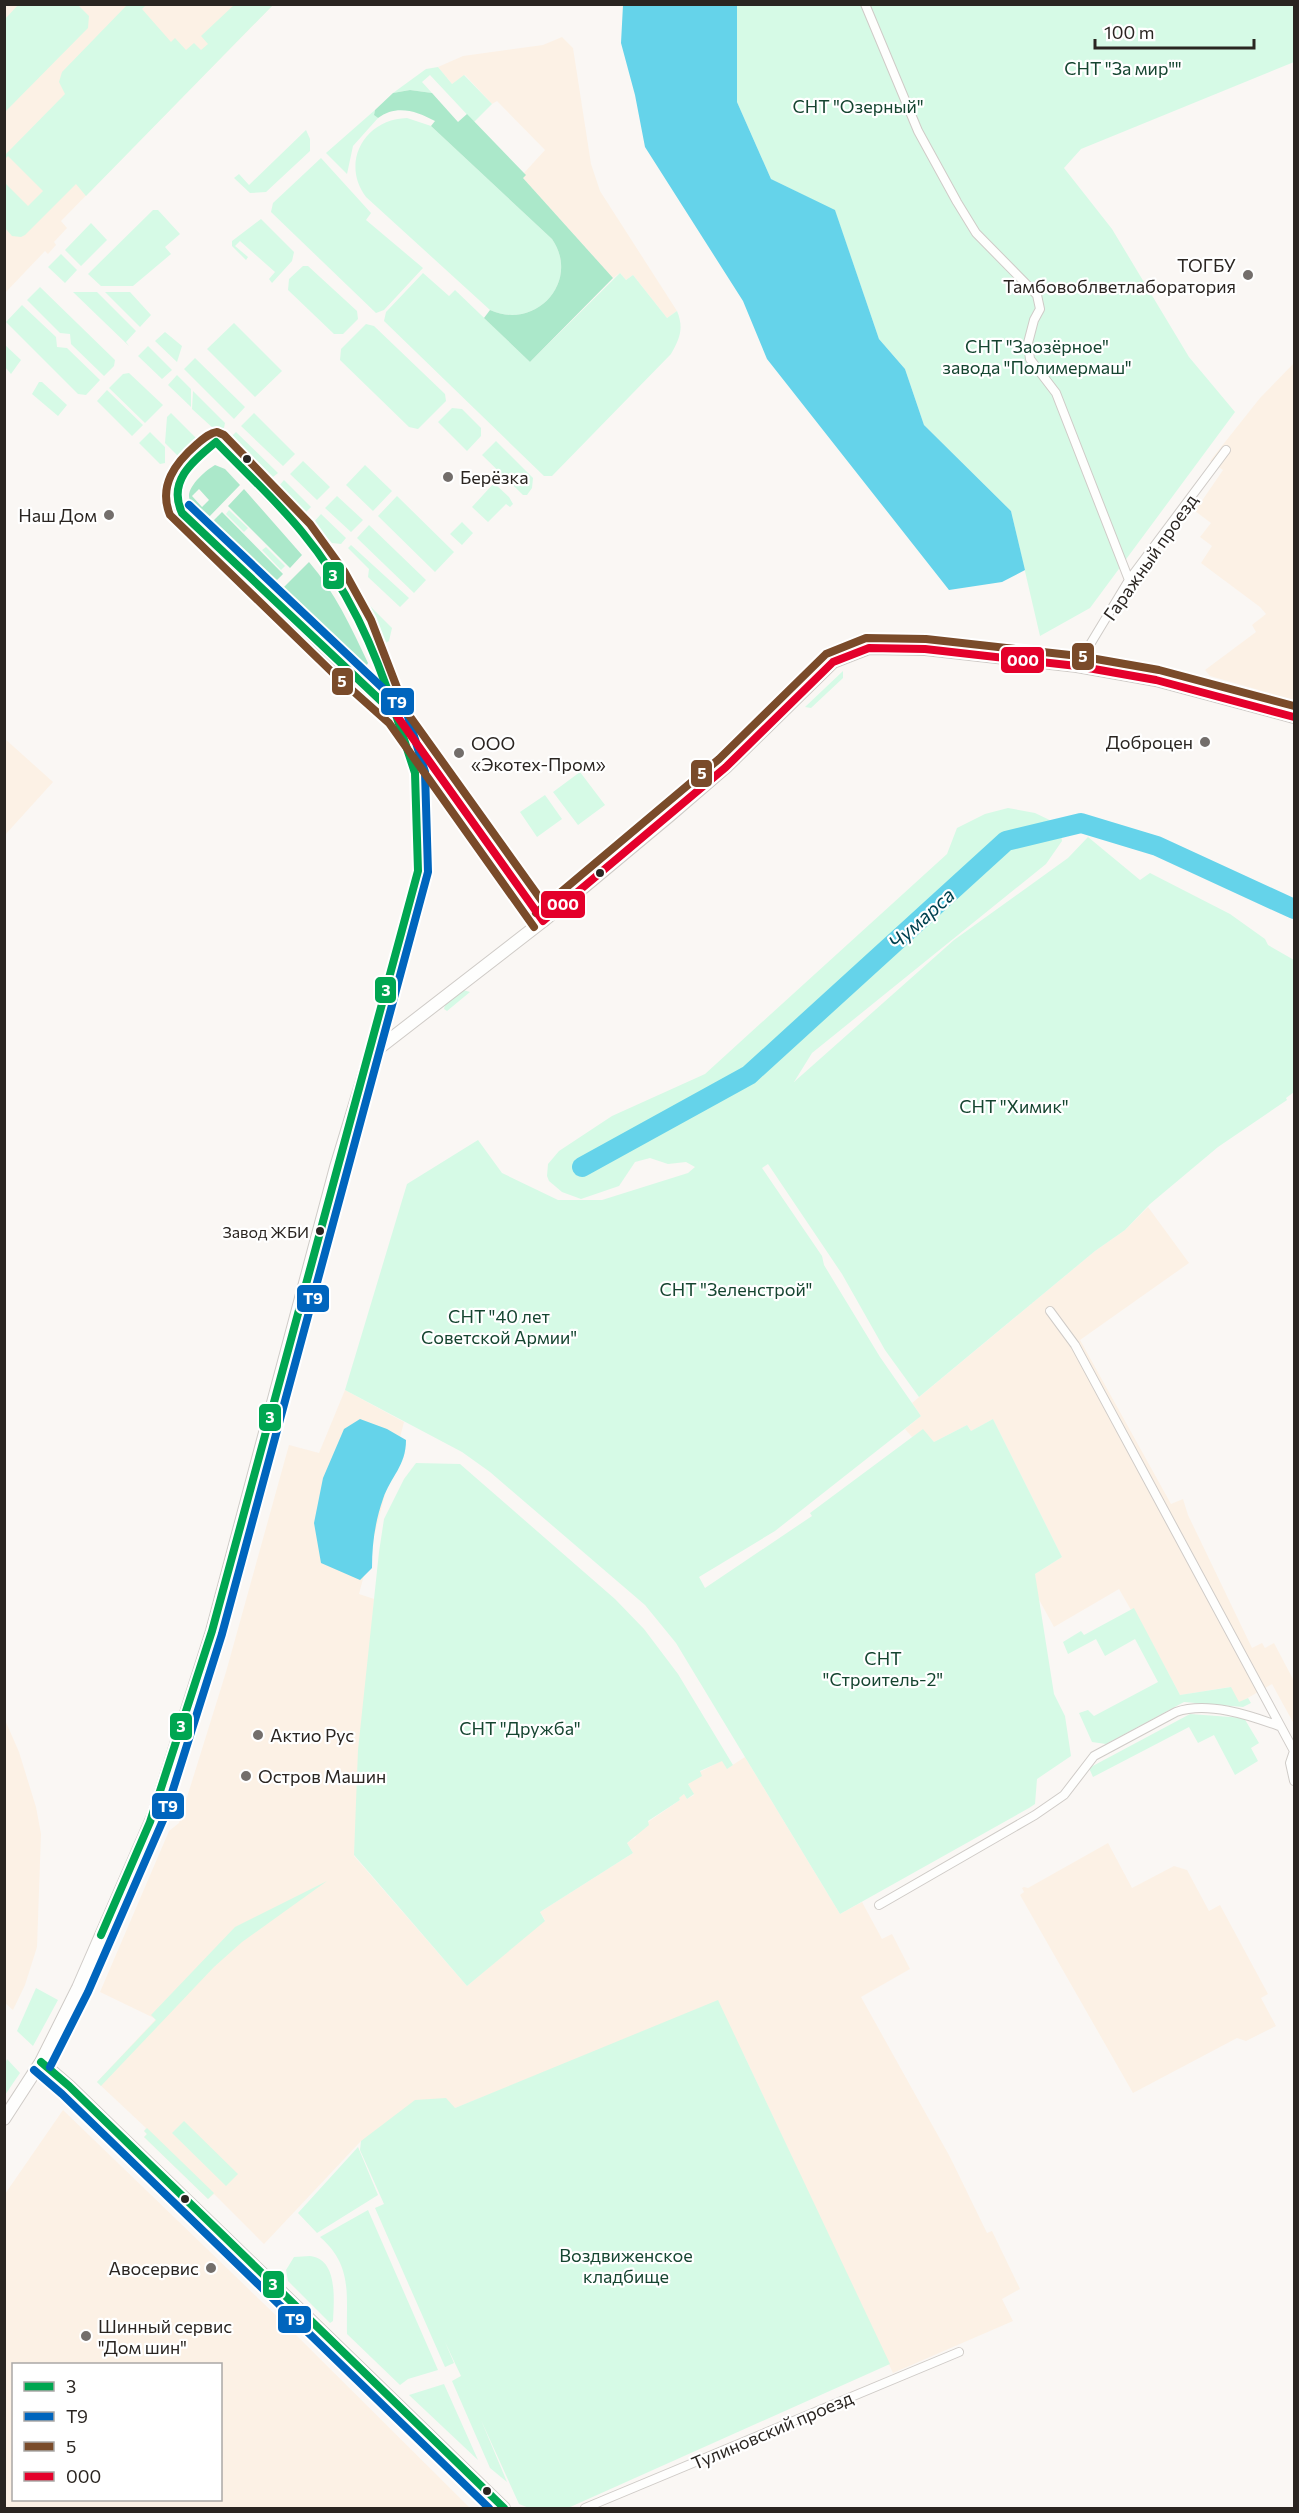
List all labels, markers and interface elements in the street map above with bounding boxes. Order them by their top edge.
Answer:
scale bar [1095,12,1254,50]
text: 100 m [1104,21,1154,43]
park label: СНТ "За мир"" [1064,57,1182,79]
park label: СНТ "Озерный" [792,95,924,117]
place label: ТОГБУ Тамбовоблветлаборатория [1003,254,1236,297]
marker: ТОГБУ Тамбовоблветлаборатория [1241,268,1255,282]
park label: СНТ "Заозёрное" завода "Полимермаш" [942,335,1132,378]
unlabelled marker [241,453,253,465]
place label: Берёзка [460,466,528,488]
marker: Берёзка [441,470,455,484]
street label: Гаражный проезд [1098,489,1202,625]
place label: Наш Дом [18,504,97,526]
marker: Наш Дом [102,508,116,522]
line badge: 3 [322,561,345,590]
text: 3 [328,565,338,584]
line badge: 5 [1071,642,1095,671]
line badge: 000 [1000,646,1045,674]
text: 5 [1078,646,1088,665]
text: 000 [1007,650,1039,669]
line badge: 5 [331,667,354,696]
text: 5 [337,671,347,690]
line badge: Т9 [380,687,415,716]
text: Т9 [387,692,407,711]
place label: Доброцен [1106,731,1193,753]
place label: ООО «Экотех-Пром» [471,732,606,775]
marker: Доброцен [1198,735,1212,749]
marker: ООО «Экотех-Пром» [452,746,466,760]
line badge: 5 [690,759,713,788]
text: 5 [697,763,707,782]
unlabelled marker [594,867,606,879]
water label: Чумарса [883,882,959,954]
line badge: 000 [540,890,586,919]
text: 000 [547,894,579,913]
line badge: 3 [374,976,397,1004]
text: 3 [381,980,391,999]
park label: СНТ "Химик" [959,1095,1069,1117]
place label: Завод ЖБИ [223,1222,309,1241]
marker: Завод ЖБИ [314,1225,326,1237]
park label: СНТ "Зеленстрой" [659,1278,813,1300]
line badge: Т9 [296,1284,330,1313]
text: Т9 [303,1288,323,1307]
park label: СНТ "40 лет Советской Армии" [421,1305,577,1348]
line badge: 3 [258,1403,282,1432]
text: 3 [265,1407,275,1426]
park label: СНТ "Строитель-2" [823,1647,943,1690]
line badge: 3 [169,1712,193,1741]
text: 3 [176,1716,186,1735]
park label: СНТ "Дружба" [459,1717,581,1739]
place label: Актио Рус [270,1724,354,1746]
marker: Актио Рус [251,1728,265,1742]
place label: Остров Машин [258,1765,386,1787]
marker: Остров Машин [239,1769,253,1783]
line badge: Т9 [151,1792,185,1820]
text: Т9 [158,1796,178,1815]
unlabelled marker [179,2193,191,2205]
park label: Воздвиженское кладбище [559,2244,693,2287]
place label: Авосервис [109,2257,199,2279]
marker: Авосервис [204,2261,218,2275]
line badge: 3 [262,2270,285,2299]
text: 3 [268,2274,278,2293]
line badge: Т9 [277,2305,312,2334]
text: Т9 [285,2309,305,2328]
place label: Шинный сервис "Дом шин" [98,2315,232,2358]
marker: Шинный сервис "Дом шин" [79,2329,93,2343]
legend [12,2363,222,2501]
text: 3 [66,2375,76,2397]
street label: Тулиновский проезд [688,2386,856,2474]
text: Т9 [66,2405,88,2427]
text: 5 [66,2435,76,2457]
text: 000 [66,2465,101,2487]
unlabelled marker [481,2485,493,2497]

